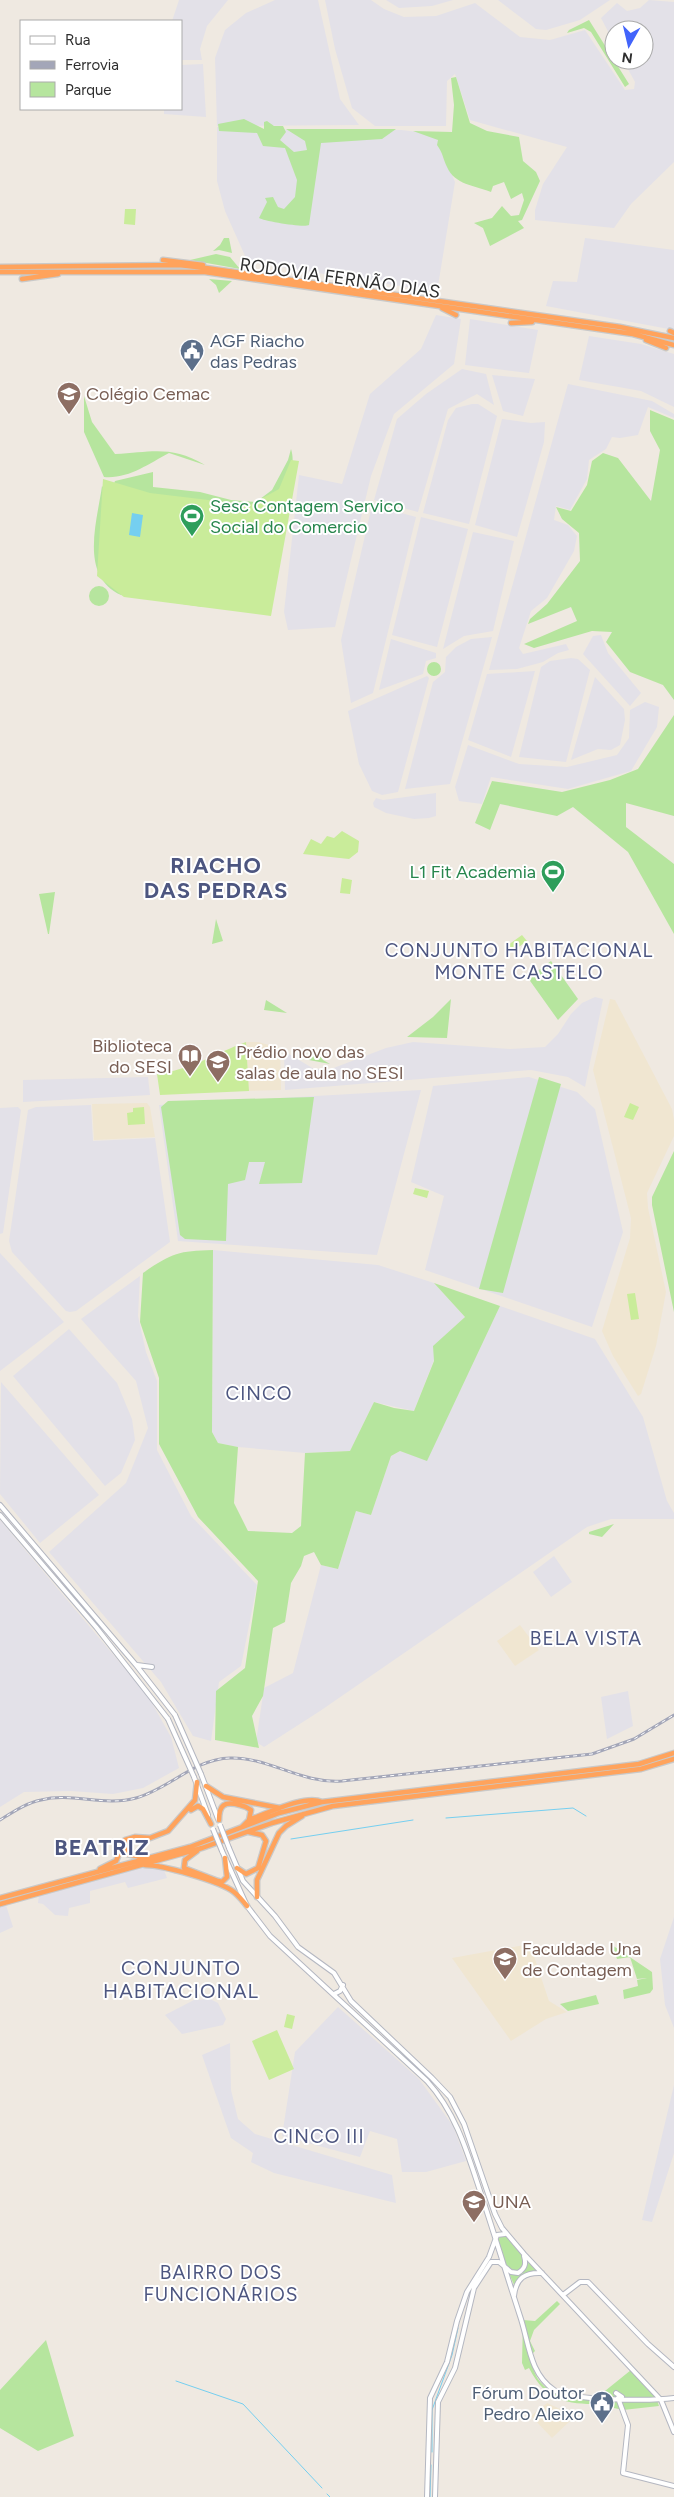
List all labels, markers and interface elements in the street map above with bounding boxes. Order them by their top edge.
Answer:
legend [20,20,182,110]
north arrow [604,20,654,70]
text: Rua [65,31,90,49]
text: N [621,48,634,67]
text: Ferrovia [65,56,119,74]
text: Parque [65,81,112,99]
street label: RODOVIA FERNÃO DIAS [238,253,442,303]
place label: AGF Riacho das Pedras [210,330,304,373]
public building icon: AGF Riacho das Pedras [179,338,205,372]
school or university icon: Colégio Cemac [56,381,82,415]
place label: Colégio Cemac [86,383,210,405]
place label: Sesc Contagem Servico Social do Comercio [210,495,404,538]
sports icon: Sesc Contagem Servico Social do Comercio [179,503,205,537]
district label: RIACHO DAS PEDRAS [144,852,288,904]
sports icon: L1 Fit Academia [540,859,566,893]
place label: L1 Fit Academia [410,861,536,883]
district label: CONJUNTO HABITACIONAL MONTE CASTELO [385,939,653,984]
place label: Biblioteca do SESI [92,1035,172,1078]
place label: Prédio novo das salas de aula no SESI [236,1041,404,1084]
library icon: Biblioteca do SESI [177,1043,203,1077]
school or university icon: Prédio novo das salas de aula no SESI [205,1049,231,1083]
district label: CINCO [226,1382,293,1405]
district label: BELA VISTA [530,1627,642,1650]
district label: BEATRIZ [54,1834,150,1861]
place label: Faculdade Una de Contagem [522,1938,641,1981]
school or university icon: Faculdade Una de Contagem [492,1946,518,1980]
district label: CONJUNTO HABITACIONAL [103,1956,259,2003]
district label: CINCO III [273,2125,365,2148]
school or university icon: UNA [461,2189,487,2223]
place label: UNA [492,2191,531,2213]
district label: BAIRRO DOS FUNCIONÁRIOS [143,2261,299,2306]
place label: Fórum Doutor Pedro Aleixo [472,2382,584,2425]
public building icon: Fórum Doutor Pedro Aleixo [589,2390,615,2424]

